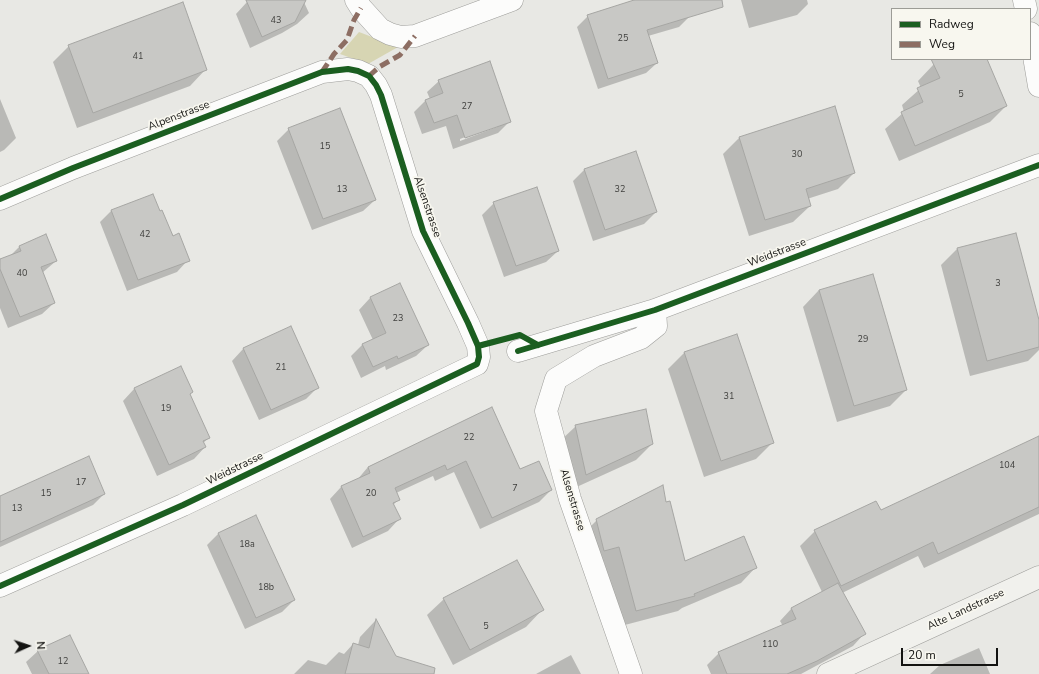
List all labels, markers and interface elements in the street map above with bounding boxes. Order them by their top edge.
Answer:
legend [891,8,1031,60]
house number: 43 [271,16,281,26]
text: Radweg [929,16,974,32]
house number: 25 [618,34,628,44]
text: Weg [929,36,955,52]
house number: 41 [133,52,143,62]
house number: 5 [958,90,964,100]
street label: Alpenstrasse [146,98,212,134]
house number: 27 [462,102,472,112]
house number: 15 [320,142,330,152]
house number: 30 [792,150,802,160]
street label: Alsenstrasse [410,175,444,239]
house number: 13 [337,185,347,195]
house number: 32 [615,185,625,195]
house number: 42 [140,230,150,240]
street label: Weidstrasse [746,236,808,270]
house number: 40 [17,269,27,279]
house number: 3 [995,279,1001,289]
house number: 23 [393,314,403,324]
house number: 29 [858,335,868,345]
house number: 21 [276,363,286,373]
house number: 31 [724,392,734,402]
house number: 19 [161,404,171,414]
house number: 22 [464,433,474,443]
street label: Weidstrasse [204,450,266,488]
house number: 104 [999,461,1015,471]
street label: Alsenstrasse [556,468,588,532]
house number: 17 [76,478,86,488]
house number: 7 [512,484,518,494]
house number: 15 [41,489,51,499]
house number: 20 [366,489,376,499]
house number: 13 [12,504,22,514]
house number: 18a [239,540,255,550]
house number: 18b [258,583,274,593]
street label: Alte Landstrasse [925,586,1007,634]
house number: 5 [483,622,489,632]
north arrow [8,626,48,666]
house number: 110 [762,640,778,650]
scale bar [903,640,1000,666]
text: N [33,641,48,650]
text: 20 m [908,647,936,663]
house number: 12 [58,657,68,667]

